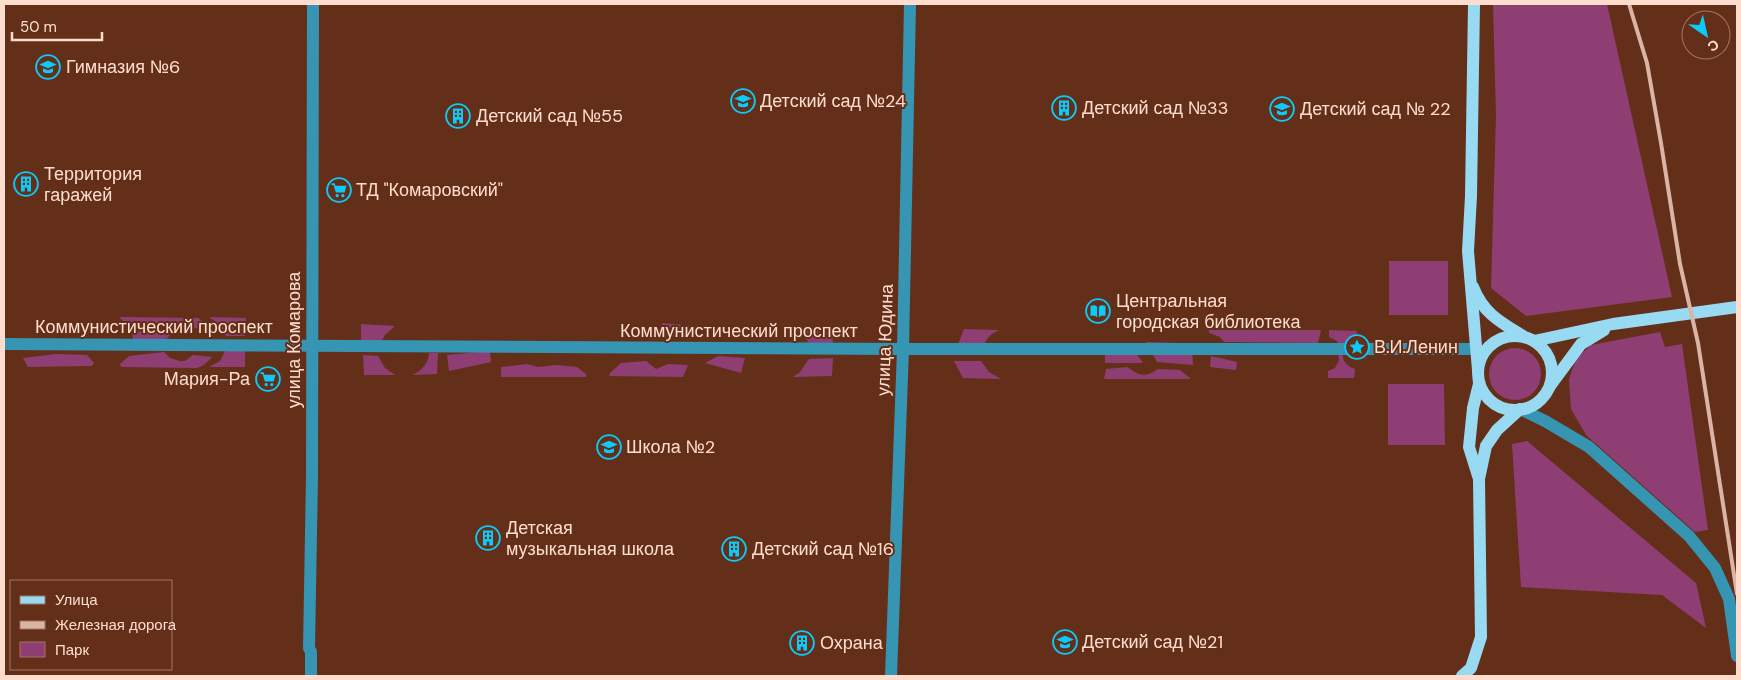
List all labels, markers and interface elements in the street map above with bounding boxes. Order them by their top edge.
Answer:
scale bar [12,10,102,42]
north arrow [1681,10,1731,60]
text: 50 m [20,17,57,37]
text: С [1704,35,1722,56]
school or university icon: Гимназия №6 [35,54,61,80]
place label: Гимназия №6 [66,55,180,79]
school or university icon: Детский сад №24 [730,88,756,114]
place label: Детский сад №24 [760,89,906,113]
building icon: Детский сад №33 [1051,95,1077,121]
place label: Детский сад №33 [1082,96,1228,120]
school or university icon: Детский сад № 22 [1269,96,1295,122]
place label: Детский сад № 22 [1300,97,1451,121]
building icon: Детский сад №55 [445,103,471,129]
place label: Детский сад №55 [476,104,623,128]
place label: Территория гаражей [44,162,142,207]
building icon: Территория гаражей [13,171,39,197]
supermarket icon: ТД "Комаровский" [326,177,352,203]
place label: ТД "Комаровский" [356,178,503,202]
street label: улица Комарова [282,271,306,408]
street label: улица Юдина [871,283,899,396]
place label: Центральная городская библиотека [1116,289,1301,334]
library icon: Центральная городская библиотека [1085,298,1111,324]
street label: Коммунистический проспект [35,315,273,339]
street label: Коммунистический проспект [620,319,858,343]
place icon: В.И.Ленин [1344,334,1370,360]
place label: В.И.Ленин [1374,335,1458,359]
supermarket icon: Мария-Ра [255,366,281,392]
place label: Мария-Ра [164,367,251,391]
school or university icon: Школа №2 [596,434,622,460]
place label: Школа №2 [626,435,715,459]
place label: Детская музыкальная школа [506,516,675,561]
building icon: Детская музыкальная школа [475,525,501,551]
building icon: Детский сад №16 [721,536,747,562]
place label: Детский сад №16 [752,537,894,561]
legend [10,580,172,670]
text: Улица [55,590,98,610]
text: Железная дорога [55,615,177,635]
school or university icon: Детский сад №21 [1052,629,1078,655]
building icon: Охрана [789,630,815,656]
place label: Детский сад №21 [1082,630,1223,654]
place label: Охрана [820,631,884,655]
text: Парк [55,640,89,660]

